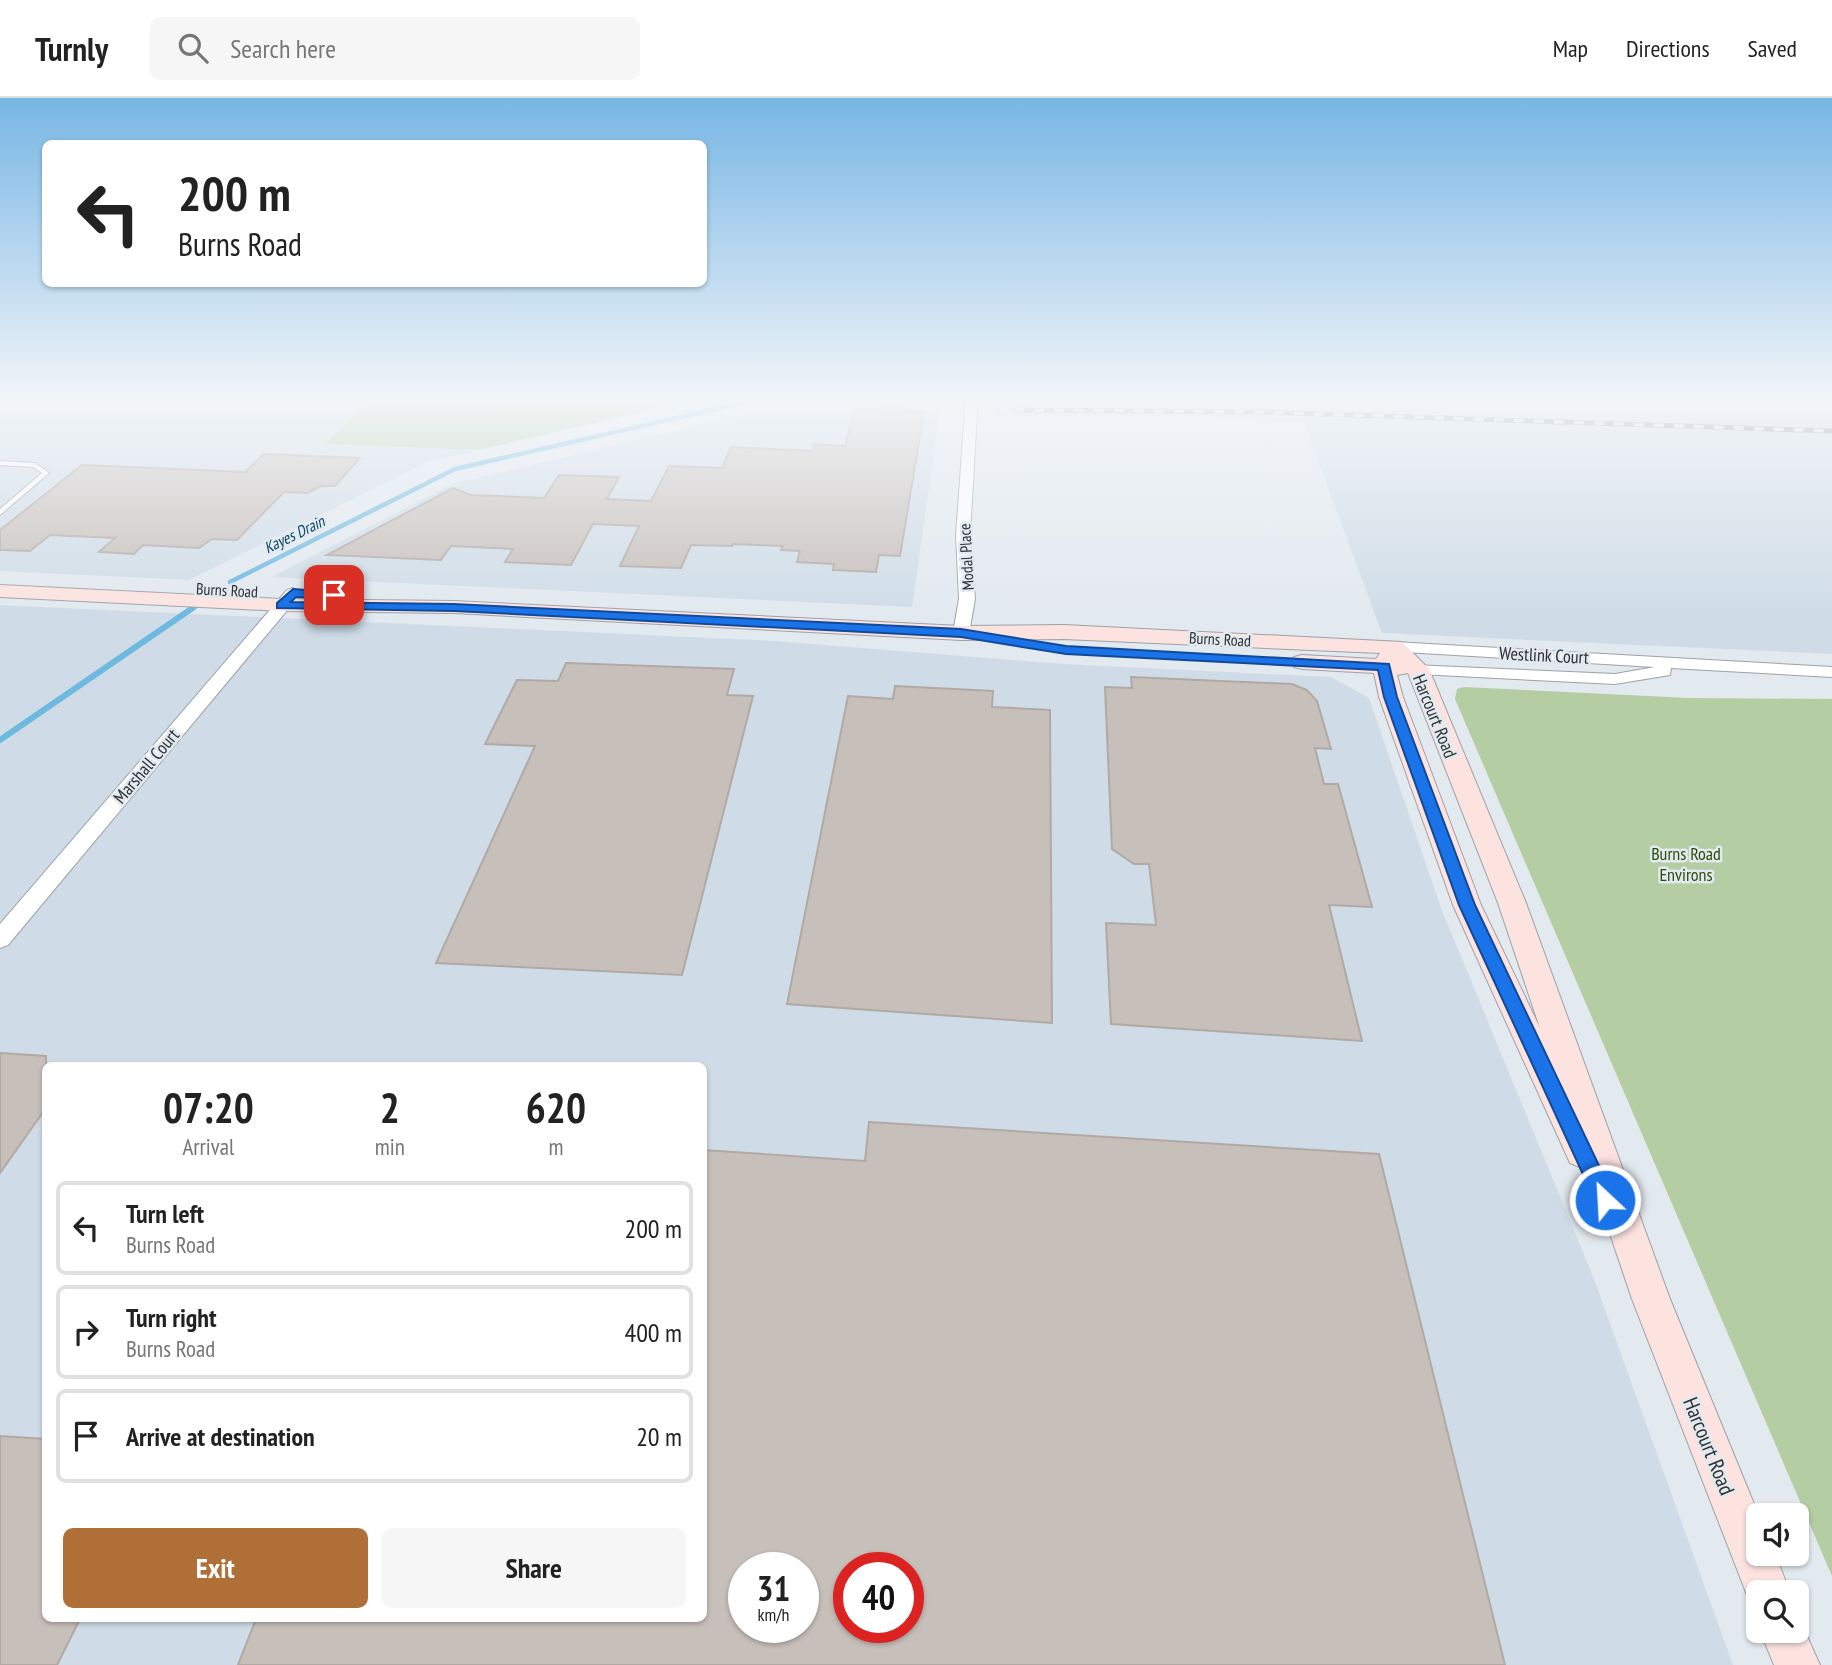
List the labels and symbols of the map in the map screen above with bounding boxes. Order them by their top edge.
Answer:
water label: Kayes Drain [260,510,328,557]
street label: Modal Place [954,523,978,591]
pin [304,565,364,625]
street label: Burns Road [196,578,259,602]
street label: Burns Road [1189,627,1252,651]
street label: Westlink Court [1498,641,1590,669]
street label: Harcourt Road [1408,671,1462,761]
street label: Marshall Court [108,724,184,808]
park label: Burns Road Environs [1651,842,1721,886]
position arrow [1568,1163,1642,1237]
street label: Harcourt Road [1677,1393,1741,1499]
speed limit sign: 40 [833,1552,924,1643]

